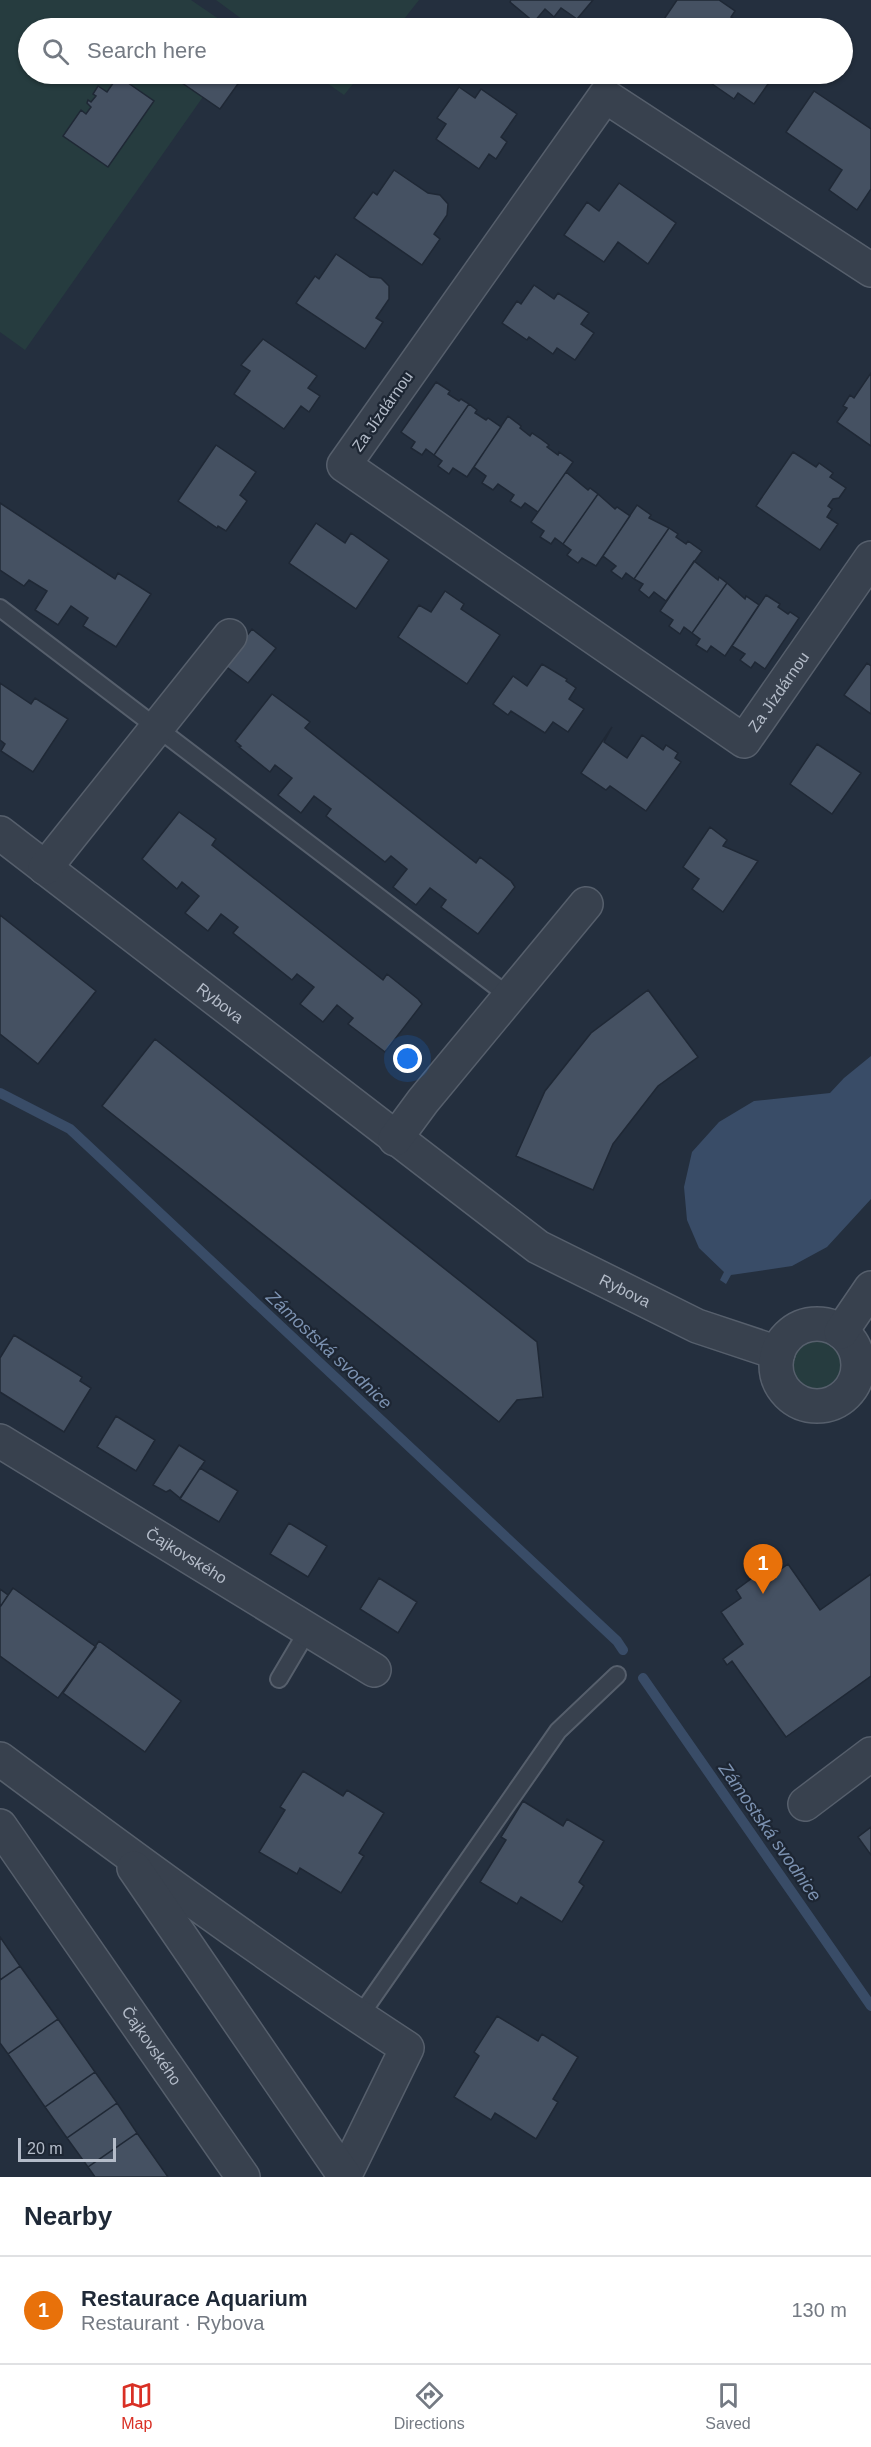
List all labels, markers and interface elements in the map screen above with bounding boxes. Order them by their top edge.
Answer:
search box [18,18,853,84]
icon: search [39,35,72,68]
text: Search here [87,38,207,63]
street label: Za Jízdárnou [349,368,416,454]
street label: Za Jízdárnou [745,649,812,735]
street label: Rybova [193,980,247,1026]
your location [393,1044,422,1073]
street label: Rybova [597,1271,653,1310]
water label: Zámostská svodnice [261,1286,396,1413]
street label: Čajkovského [143,1524,230,1587]
pin: 1 [744,1544,783,1594]
water label: Zámostská svodnice [714,1758,825,1905]
street label: Čajkovského [118,2003,185,2088]
scale bar [18,2135,116,2162]
text: 20 m [27,2140,63,2157]
text: Nearby [24,2201,112,2231]
text: Restaurace Aquarium [81,2286,308,2311]
text: 1 [38,2299,49,2321]
text: 130 m [791,2299,847,2321]
text: Restaurant · Rybova [81,2312,264,2334]
tab: Map [120,2379,153,2433]
tab: Directions [394,2379,465,2433]
tab: Saved [705,2379,751,2433]

